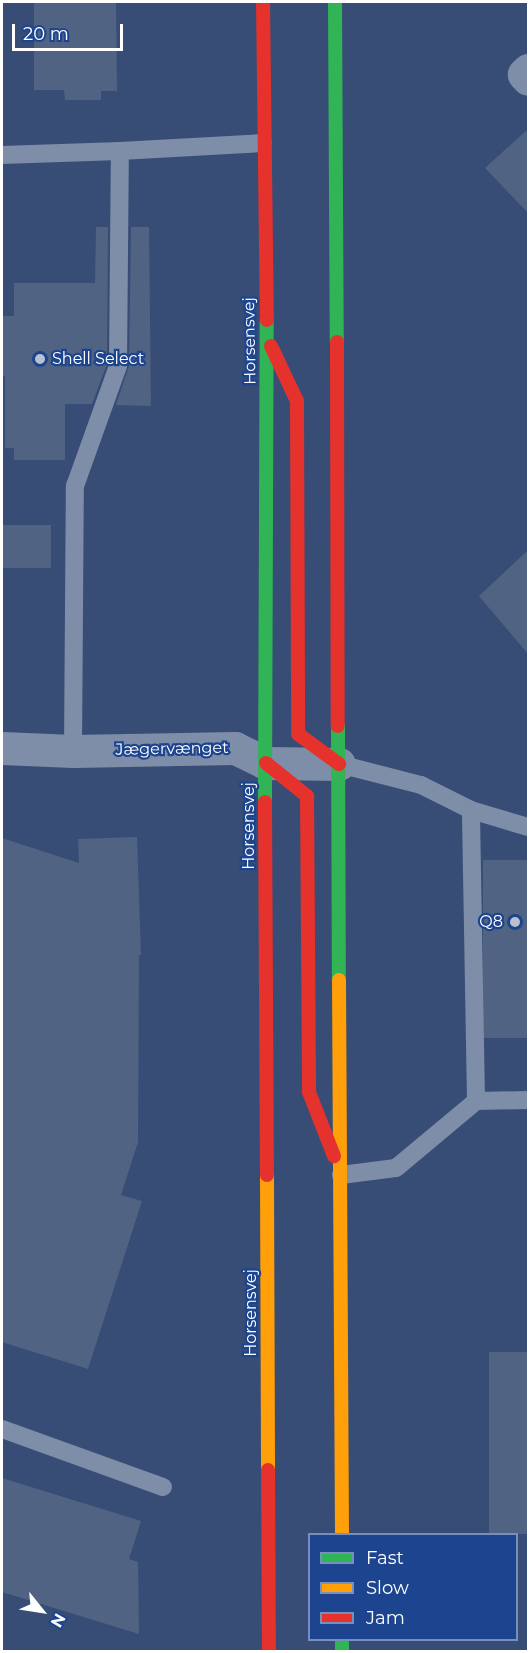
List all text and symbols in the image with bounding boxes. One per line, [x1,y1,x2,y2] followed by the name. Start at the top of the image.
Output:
[15,12,126,50] scale bar
[23,23,69,45] text: 20 m
[240,297,260,385] street label: Horsensvej
[52,349,144,369] place label: Shell Select
[33,352,47,366] marker: Shell Select
[115,738,229,760] street label: Jægervænget
[239,782,259,870] street label: Horsensvej
[479,912,503,932] place label: Q8
[508,915,522,929] marker: Q8
[241,1269,261,1357] street label: Horsensvej
[308,1533,518,1641] legend
[366,1547,404,1569] text: Fast
[366,1577,409,1599] text: Slow
[12,1581,72,1641] north arrow
[366,1607,405,1629] text: Jam
[47,1610,69,1631] text: N

